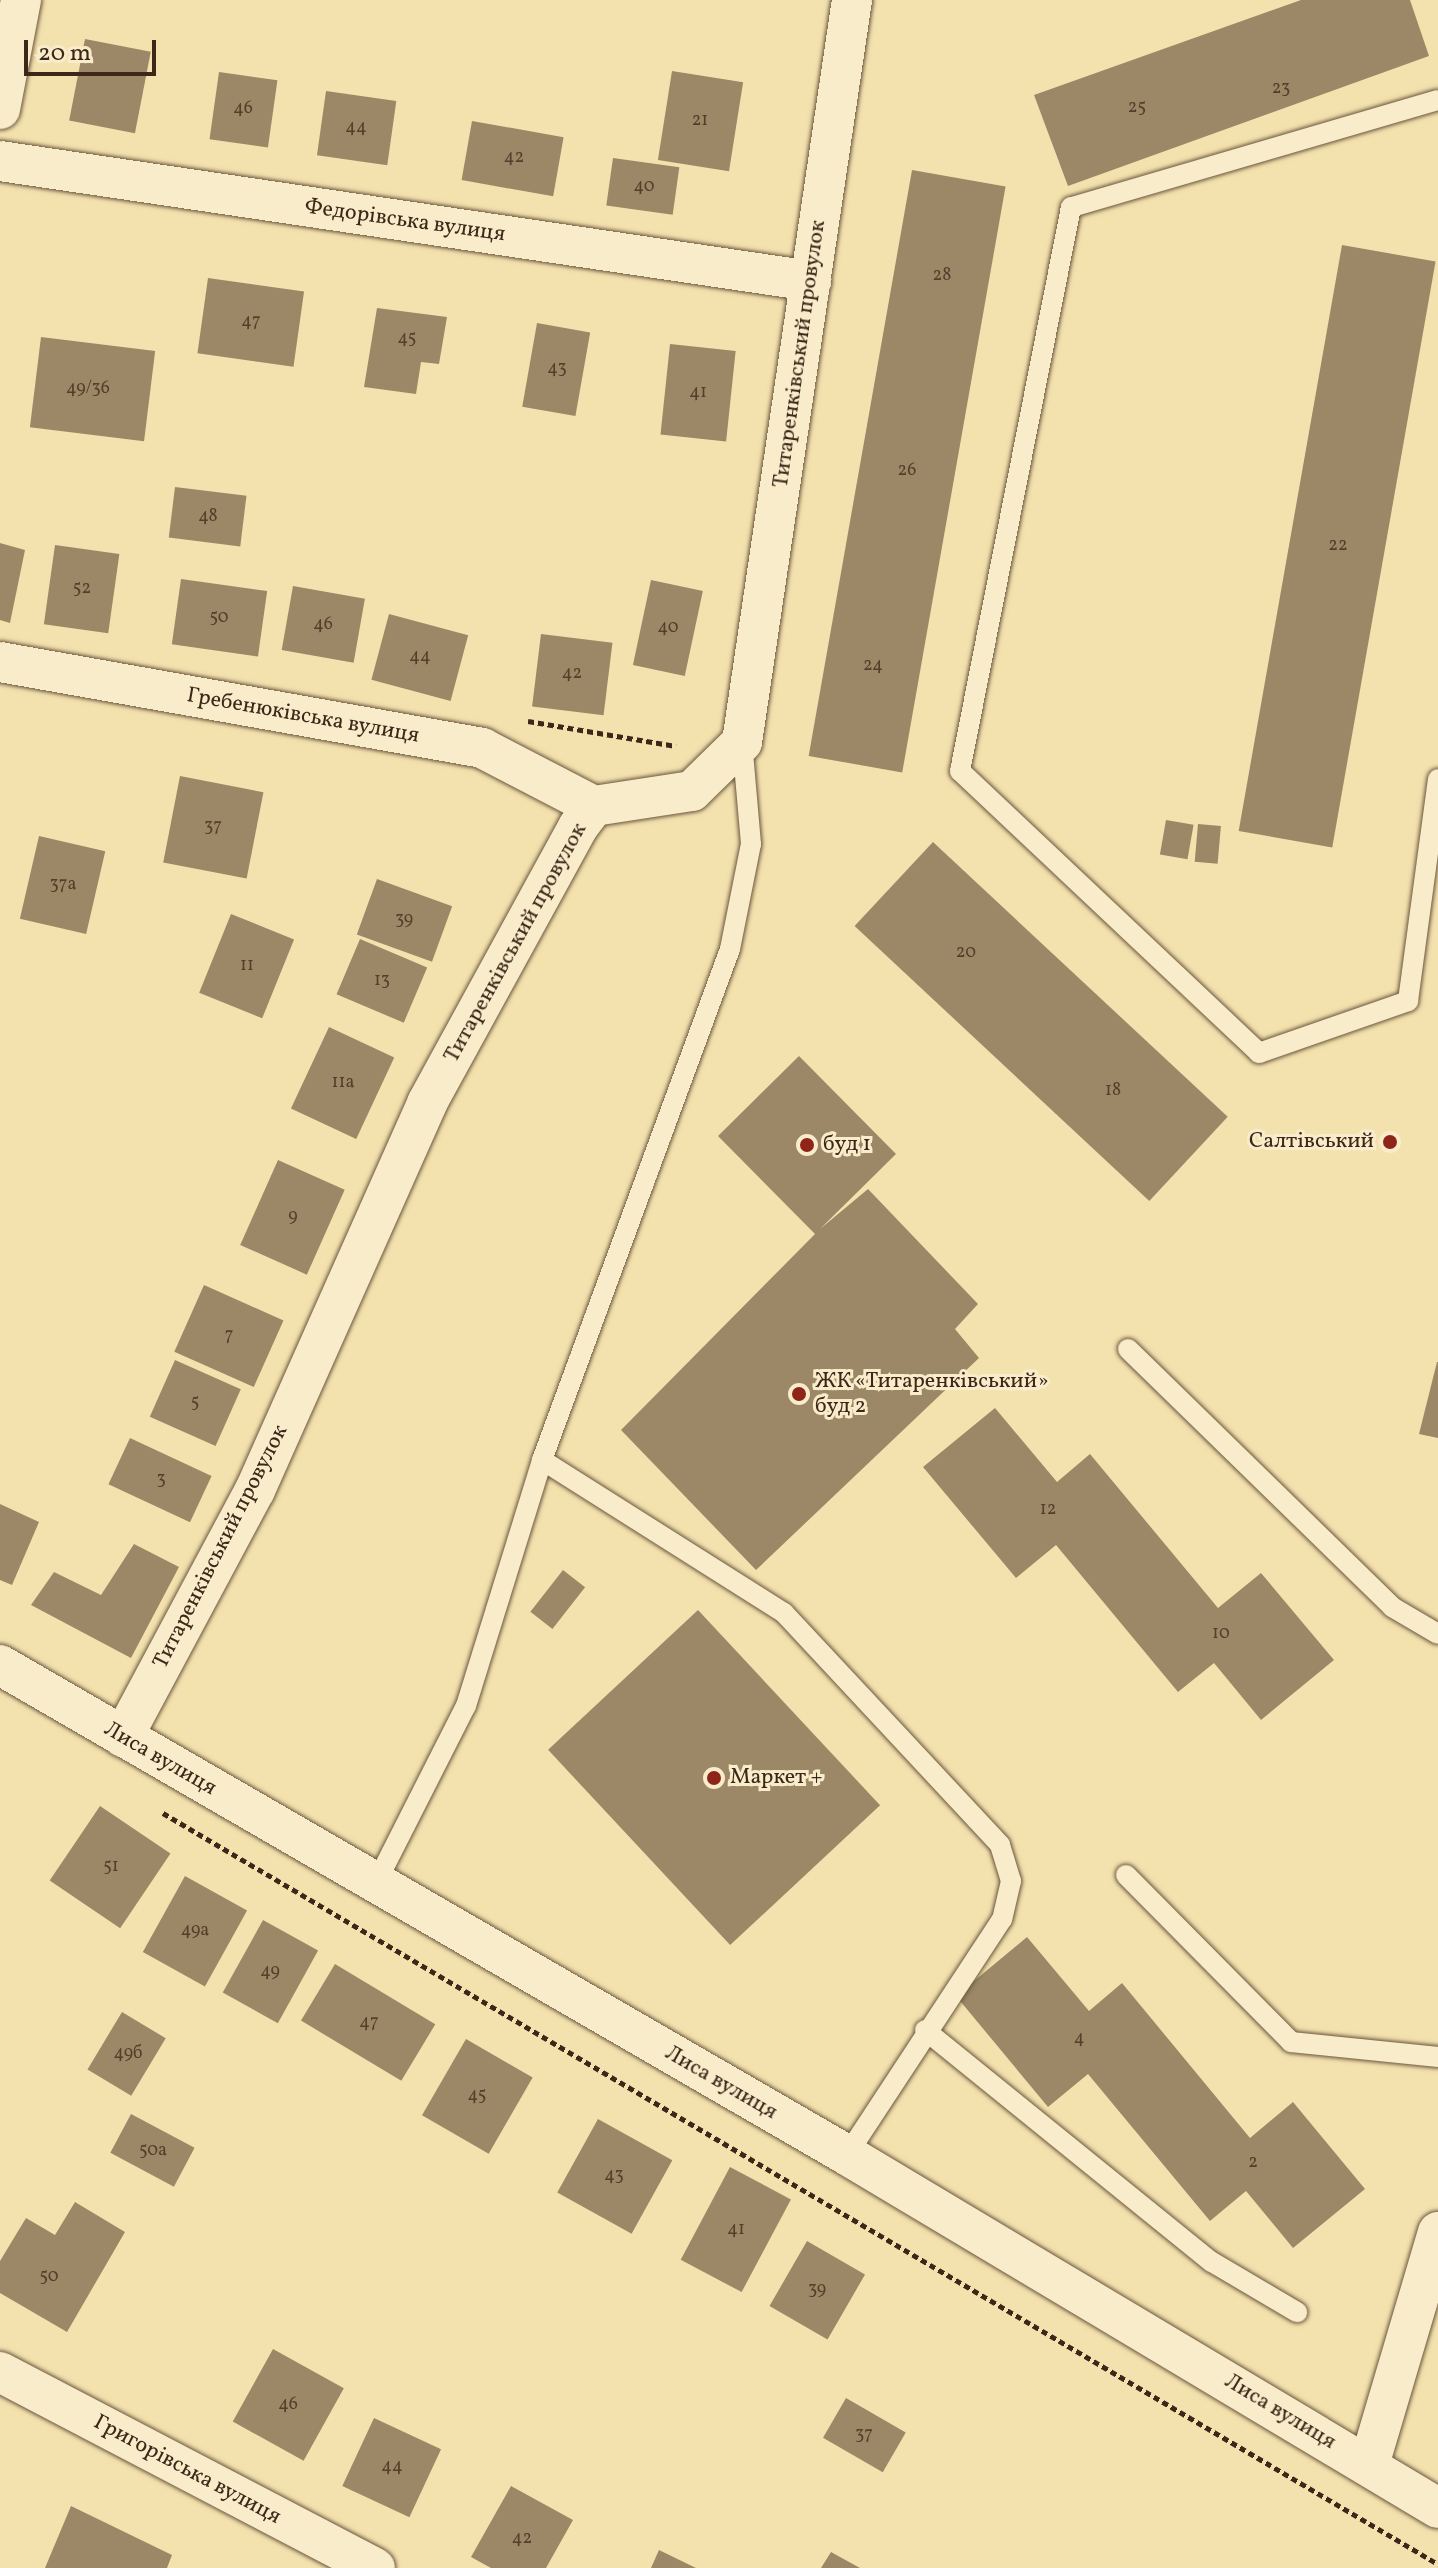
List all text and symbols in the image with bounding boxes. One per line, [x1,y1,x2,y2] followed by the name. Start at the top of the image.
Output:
[28,24,160,74] scale bar
[38,37,91,71] text: 20 m
[1272,78,1290,100] house number: 23
[1128,97,1146,119] house number: 25
[233,98,253,120] house number: 46
[692,110,708,132] house number: 21
[345,117,367,139] house number: 44
[504,147,524,169] house number: 42
[633,176,655,198] house number: 40
[303,194,507,248] street label: Федорівська вулиця
[768,218,832,490] street label: Титаренківський провулок
[933,265,951,287] house number: 28
[241,311,261,333] house number: 47
[398,328,416,350] house number: 45
[547,358,567,380] house number: 43
[66,378,110,400] house number: 49/36
[689,382,707,404] house number: 41
[898,460,916,482] house number: 26
[198,506,218,528] house number: 48
[1328,535,1348,557] house number: 22
[73,578,91,600] house number: 52
[209,607,229,629] house number: 50
[313,614,333,636] house number: 46
[657,617,679,639] house number: 40
[409,646,431,668] house number: 44
[863,655,883,677] house number: 24
[562,663,582,685] house number: 42
[185,683,421,749] street label: Гребенюківська вулиця
[204,816,222,838] house number: 37
[439,819,593,1067] street label: Титаренківський провулок
[50,874,76,896] house number: 37а
[395,909,413,931] house number: 39
[956,942,976,964] house number: 20
[240,955,254,977] house number: 11
[374,970,390,992] house number: 13
[332,1072,354,1094] house number: 11а
[1105,1080,1121,1102] house number: 18
[1249,1129,1374,1155] place label: Салтівський
[823,1132,871,1158] place label: буд 1
[1381,1133,1399,1151] marker: Салтівський
[798,1136,816,1154] marker: буд 1
[288,1206,298,1228] house number: 9
[225,1325,233,1347] house number: 7
[815,1368,1049,1420] place label: ЖК «Титаренківський» буд 2
[790,1385,808,1403] marker: ЖК «Титаренківський» буд 2
[191,1392,199,1414] house number: 5
[148,1421,294,1673] street label: Титаренківський провулок
[156,1469,166,1491] house number: 3
[1040,1499,1056,1521] house number: 12
[1212,1623,1230,1645] house number: 10
[99,1716,221,1802] street label: Лиса вулиця
[730,1765,823,1791] place label: Маркет +
[705,1769,723,1787] marker: Маркет +
[103,1856,119,1878] house number: 51
[181,1920,209,1942] house number: 49а
[260,1961,280,1983] house number: 49
[359,2012,379,2034] house number: 47
[1074,2028,1084,2050] house number: 4
[660,2040,782,2126] street label: Лиса вулиця
[113,2043,143,2065] house number: 49б
[468,2085,486,2107] house number: 45
[139,2140,167,2162] house number: 50а
[1248,2152,1258,2174] house number: 2
[604,2165,624,2187] house number: 43
[727,2219,745,2241] house number: 41
[39,2266,59,2288] house number: 50
[808,2279,826,2301] house number: 39
[1219,2368,1341,2456] street label: Лиса вулиця
[278,2394,298,2416] house number: 46
[89,2409,285,2531] street label: Григорівська вулиця
[855,2424,873,2446] house number: 37
[381,2456,403,2478] house number: 44
[512,2528,532,2550] house number: 42

